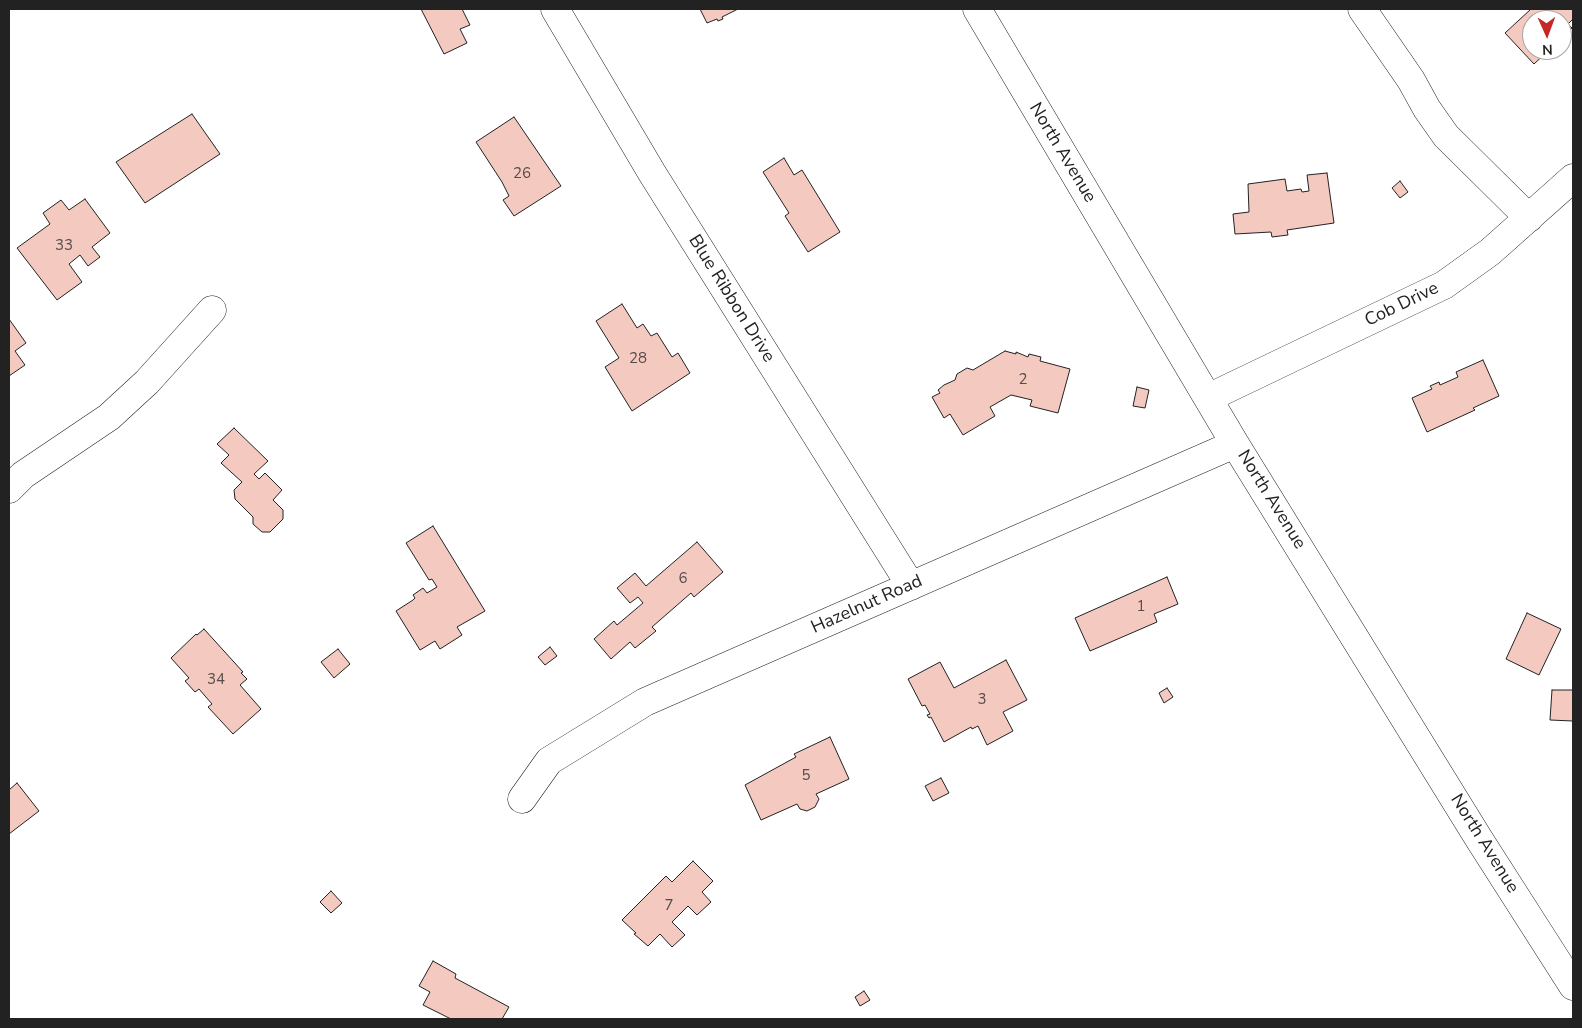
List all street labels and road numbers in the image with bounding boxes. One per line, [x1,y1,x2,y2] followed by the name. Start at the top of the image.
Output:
[1024,99,1100,207] street label: North Avenue
[683,231,779,367] street label: Blue Ribbon Drive
[1362,278,1442,332] street label: Cob Drive
[1232,447,1310,553] street label: North Avenue
[808,571,926,639] street label: Hazelnut Road
[1445,791,1523,897] street label: North Avenue

